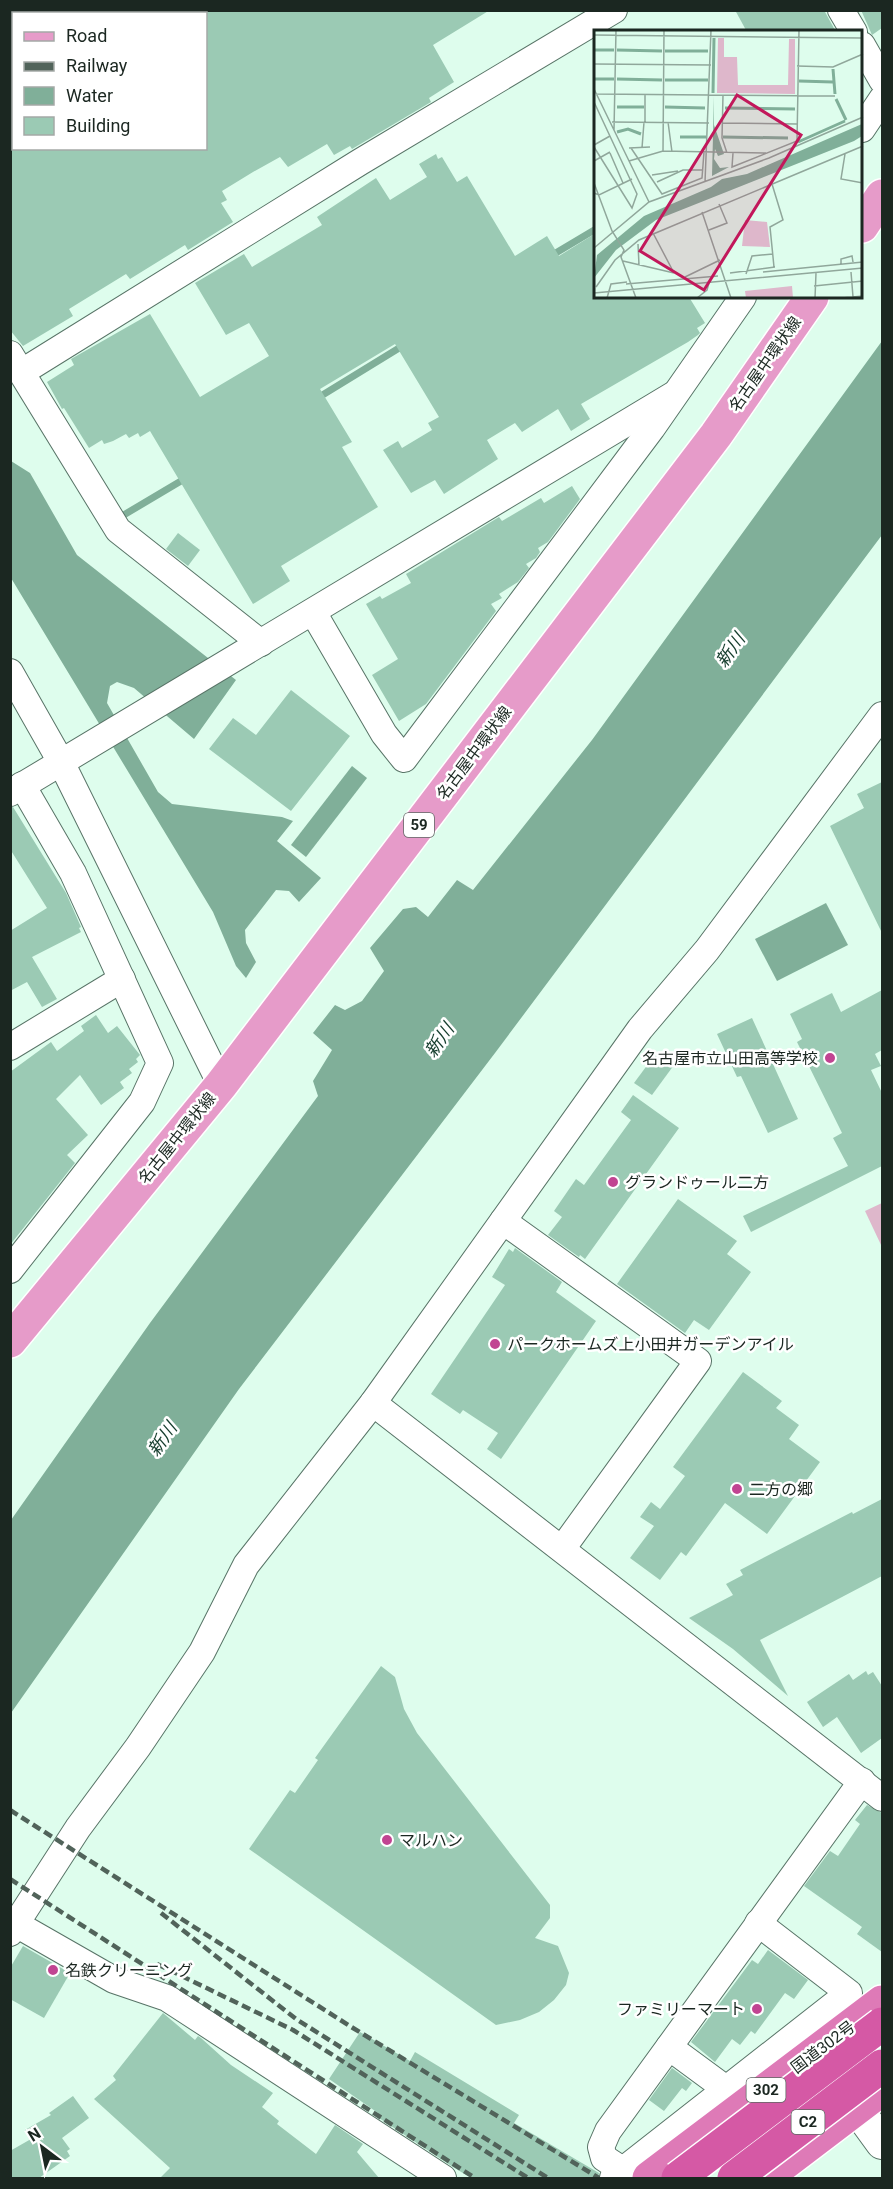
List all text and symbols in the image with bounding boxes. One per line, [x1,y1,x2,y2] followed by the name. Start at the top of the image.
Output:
[12,12,207,150] legend
[66,25,107,46] text: Road
[594,30,863,298] inset map
[66,55,128,76] text: Railway
[66,85,113,106] text: Water
[66,115,130,136] text: Building
[725,313,805,415] street label: 名古屋中環状線
[711,628,750,671] water label: 新川
[433,703,515,803] street label: 名古屋中環状線
[404,813,434,837] road number: 59
[420,1018,459,1061] water label: 新川
[642,1049,818,1068] place label: 名古屋市立山田高等学校
[823,1051,837,1065] marker: 名古屋市立山田高等学校
[134,1088,220,1188] street label: 名古屋中環状線
[625,1173,769,1192] place label: グランドゥール二方
[606,1175,620,1189] marker: グランドゥール二方
[507,1335,794,1354] place label: パークホームズ上小田井ガーデンアイル
[488,1337,502,1351] marker: パークホームズ上小田井ガーデンアイル
[143,1417,182,1460] water label: 新川
[749,1480,813,1499] place label: 二方の郷
[730,1482,744,1496] marker: 二方の郷
[399,1831,463,1850] place label: マルハン
[380,1833,394,1847] marker: マルハン
[65,1961,193,1980] place label: 名鉄クリーニング
[46,1963,60,1977] marker: 名鉄クリーニング
[617,2000,745,2019] place label: ファミリーマート
[750,2002,764,2016] marker: ファミリーマート
[787,2017,859,2077] street label: 国道302号
[746,2078,786,2102] road number: 302
[792,2110,824,2134] road number: C2
[12,2117,72,2177] north arrow
[24,2124,44,2146] text: N

